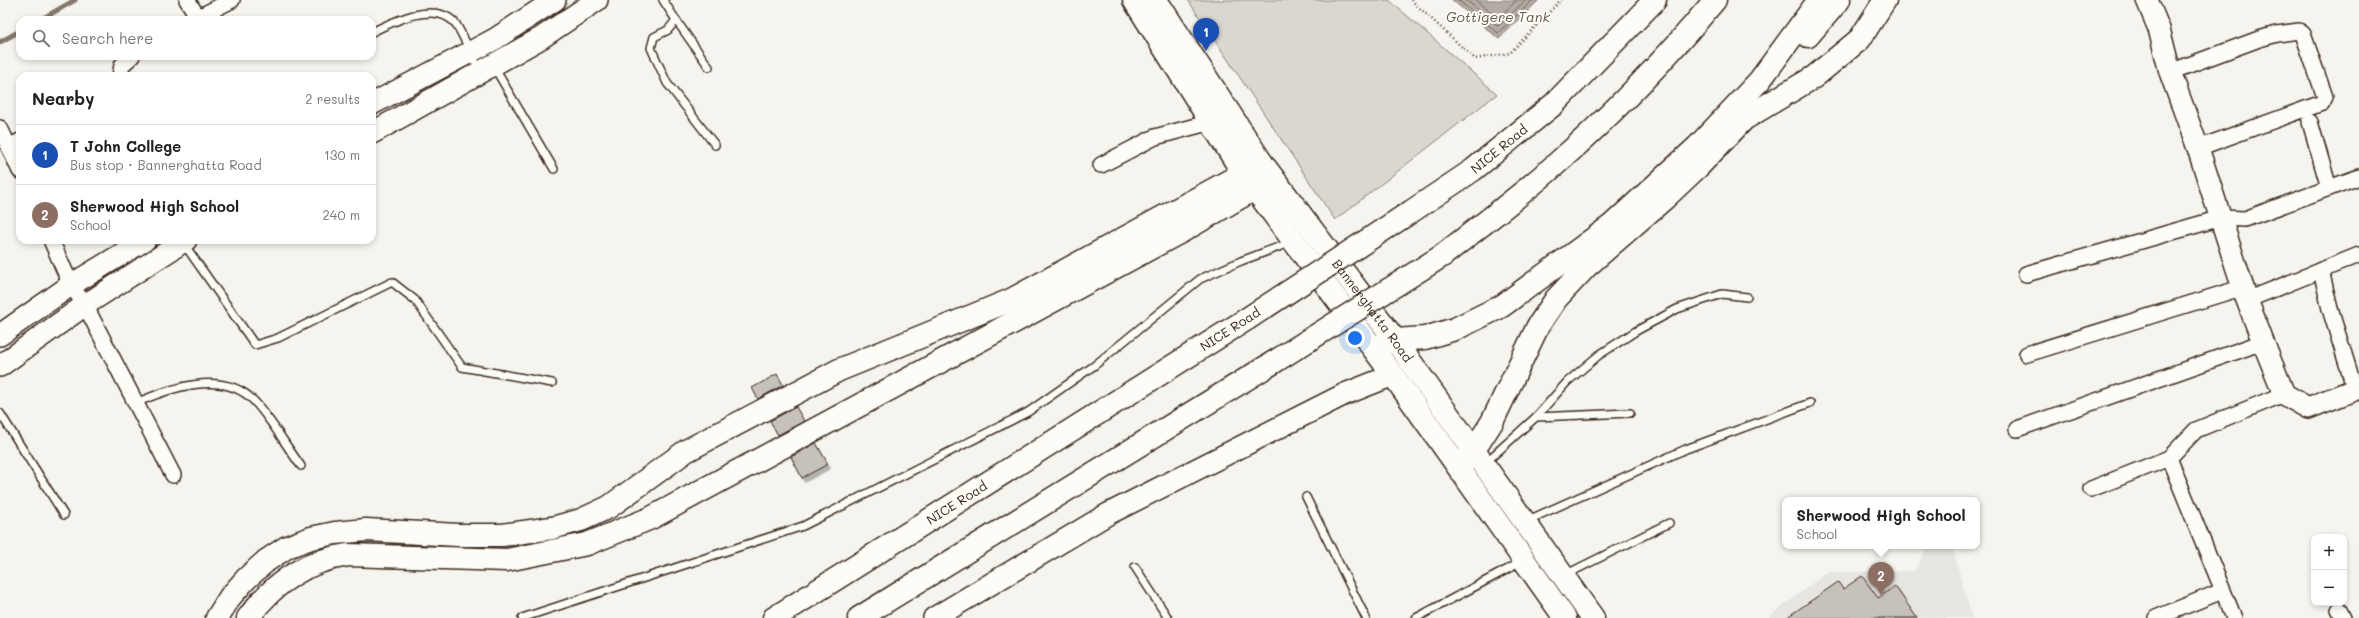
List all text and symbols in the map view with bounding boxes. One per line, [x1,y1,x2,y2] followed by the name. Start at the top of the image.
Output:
[1446,7,1551,26] water label: Gottigere Tank
[16,16,376,60] search box
[1193,18,1219,51] pin: 1
[30,27,52,49] icon: search
[62,28,153,48] text: Search here
[32,87,94,109] text: Nearby
[305,90,360,107] text: 2 results
[1467,120,1531,177] street label: NICE Road
[70,136,181,156] text: T John College
[42,146,48,163] text: 1
[324,146,360,163] text: 130 m
[70,156,262,173] text: Bus stop · Bannerghatta Road
[70,196,239,216] text: Sherwood High School
[41,206,49,223] text: 2
[323,206,360,223] text: 240 m
[70,216,111,233] text: School
[1329,255,1417,365] street label: Bannerghatta Road
[1196,303,1263,354] street label: NICE Road
[1345,328,1365,348] your location
[923,477,990,528] street label: NICE Road
[1782,497,1980,549] popup
[1796,505,1966,525] text: Sherwood High School
[1796,525,1837,542] text: School
[2311,534,2347,606] map controls
[2311,534,2347,570] button: +
[1868,562,1894,595] pin: 2
[2311,570,2347,606] button: −

